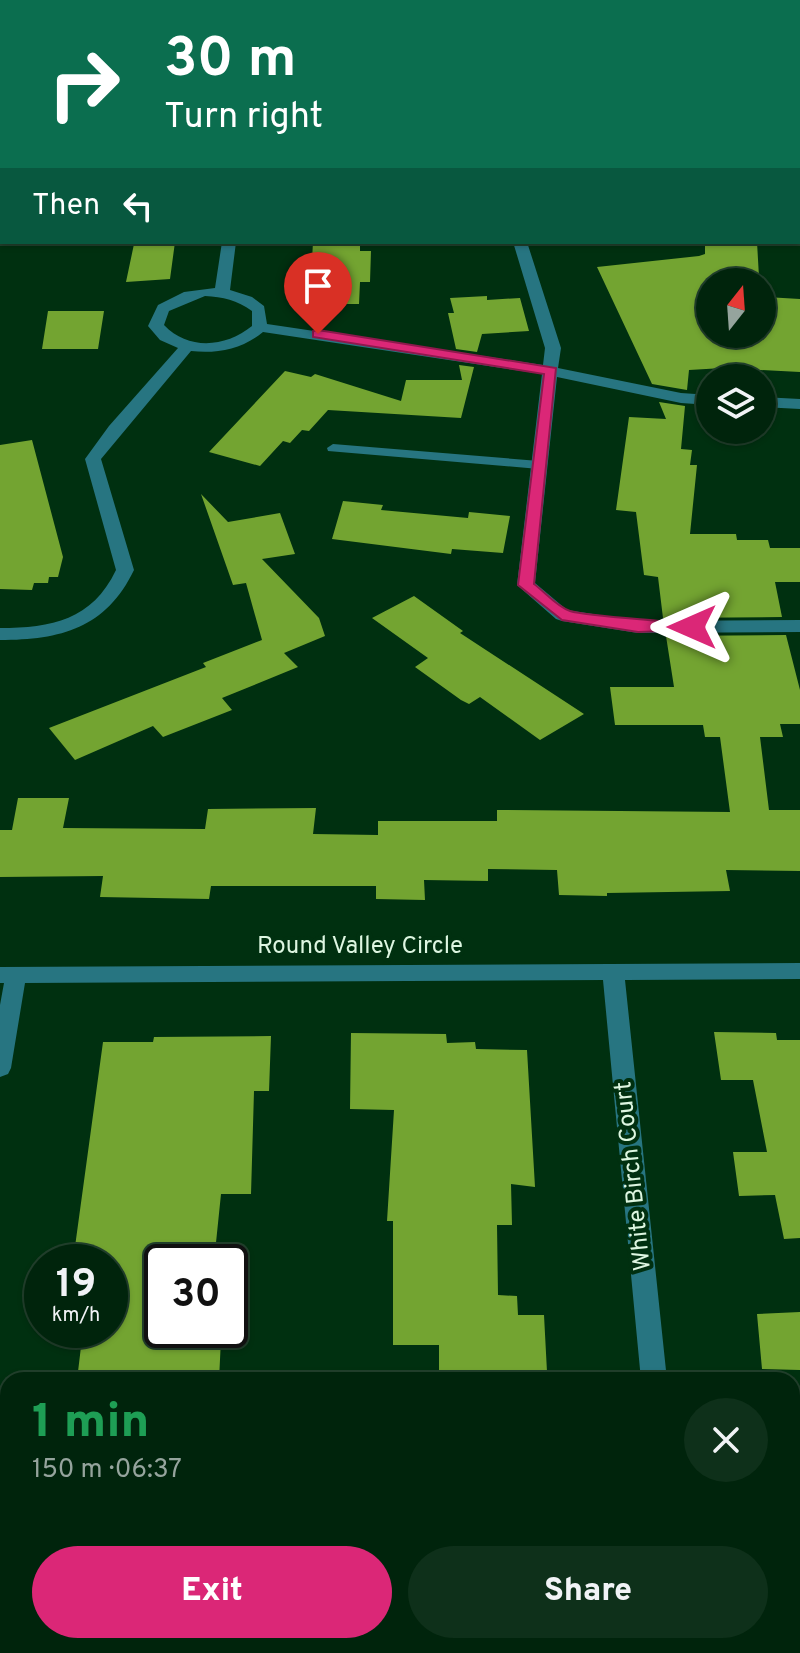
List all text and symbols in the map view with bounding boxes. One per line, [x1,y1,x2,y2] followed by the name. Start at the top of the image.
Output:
[164,26,297,96] text: 30 m
[32,32,136,136] icon: right
[164,95,323,141] text: Turn right
[116,184,160,228] icon: left
[32,188,100,225] text: Then
[284,252,352,334] pin
[296,264,340,308] icon: arrive
[696,268,776,348] north arrow
[696,268,776,444] map controls
[696,364,776,444] button: layers
[650,585,734,669] position arrow
[257,932,463,962] street label: Round Valley Circle
[609,1080,659,1272] street label: White Birch Court
[144,1244,248,1348] speed limit sign: 30
[56,1261,96,1311] text: 19
[52,1303,100,1329] text: km/h
[32,1394,149,1454] text: 1 min
[684,1398,768,1482] button: close
[32,1454,182,1487] text: 150 m · 06:37
[32,1546,392,1638] button: Exit
[408,1546,768,1638] button: Share

